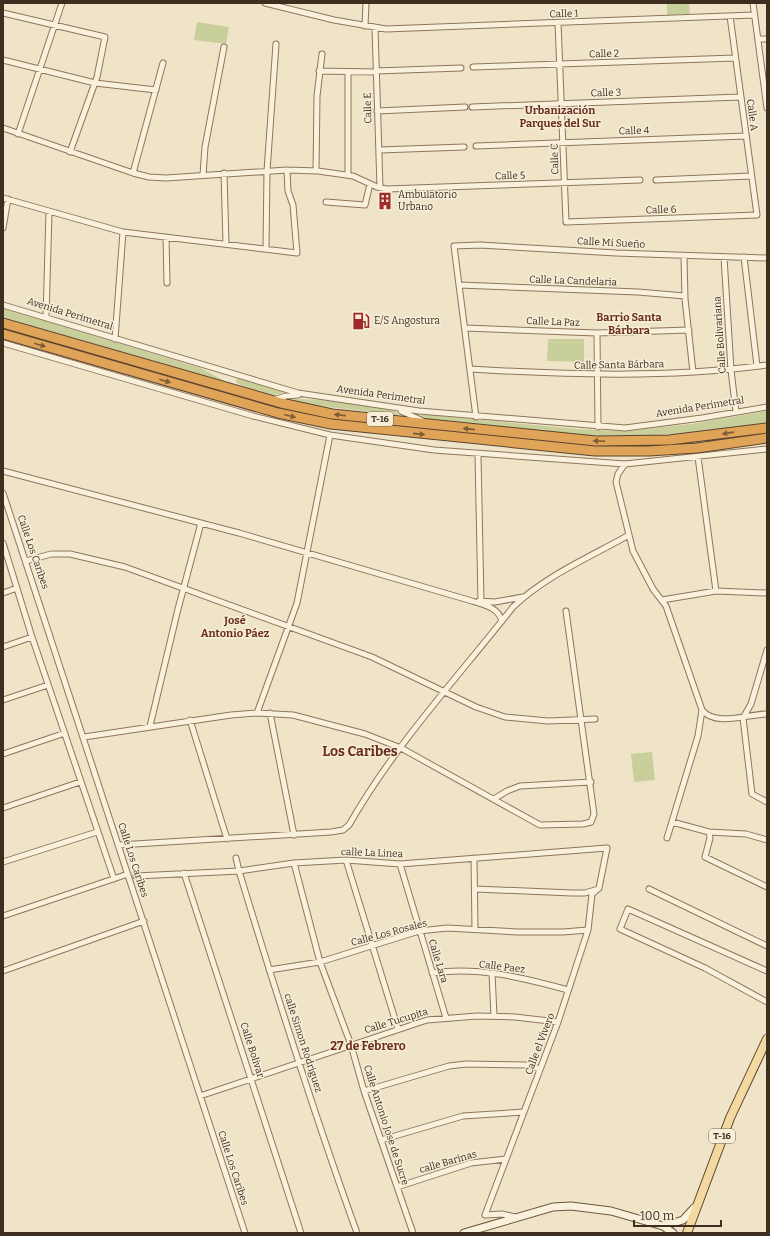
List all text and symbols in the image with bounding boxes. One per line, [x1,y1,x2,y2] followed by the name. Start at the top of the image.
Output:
[549,7,579,21] street label: Calle 1
[589,47,619,61] street label: Calle 2
[590,86,622,100] street label: Calle 3
[361,92,375,124] street label: Calle E
[744,98,760,133] street label: Calle A
[519,104,601,130] district label: Urbanización Parques del Sur
[618,124,650,138] street label: Calle 4
[548,143,562,175] street label: Calle C
[495,169,525,183] street label: Calle 5
[398,189,457,213] place label: Ambulatorio Urbano
[375,191,395,211] building icon: Ambulatorio Urbano
[645,203,677,217] street label: Calle 6
[577,235,646,251] street label: Calle Mi Sueño
[529,273,618,289] street label: Calle La Candelaria
[26,295,115,333] street label: Avenida Perimetral
[711,295,729,374] street label: Calle Bolivariana
[351,311,371,331] fuel station icon: E/S Angostura
[596,311,662,337] district label: Barrio Santa Bárbara
[374,315,440,327] place label: E/S Angostura
[526,315,580,329] street label: Calle La Paz
[34,342,47,348] one-way arrow
[574,358,665,372] street label: Calle Santa Bárbara
[160,378,172,384] one-way arrow
[336,383,426,407] street label: Avenida Perimetral
[655,394,745,420] street label: Avenida Perimetral
[334,412,346,418] one-way arrow
[367,412,393,426] road number: T-16
[284,414,297,420] one-way arrow
[463,426,475,432] one-way arrow
[722,430,734,436] one-way arrow
[413,431,425,437] one-way arrow
[592,438,605,444] one-way arrow
[15,513,51,591] street label: Calle Los Caribes
[201,614,270,640] district label: José Antonio Páez
[322,743,398,760] district label: Los Caribes
[115,821,151,899] street label: Calle Los Caribes
[341,846,404,860] street label: calle La Linea
[350,917,429,949] street label: Calle Los Rosales
[426,938,451,985] street label: Calle Lara
[478,958,526,976] street label: Calle Paez
[281,992,325,1094] street label: calle Simon Rodriguez
[363,1005,430,1036] street label: Calle Tucupita
[523,1011,557,1077] street label: Calle el Vivero
[237,1021,267,1080] street label: Calle Bolivar
[330,1039,406,1053] district label: 27 de Febrero
[361,1063,411,1187] street label: Calle Antonio Jose de Sucre
[215,1129,251,1207] street label: Calle Los Caribes
[709,1129,735,1143] road number: T-16
[418,1148,478,1176] street label: calle Barinas
[634,1202,721,1228] scale bar
[640,1209,675,1223] text: 100 m

